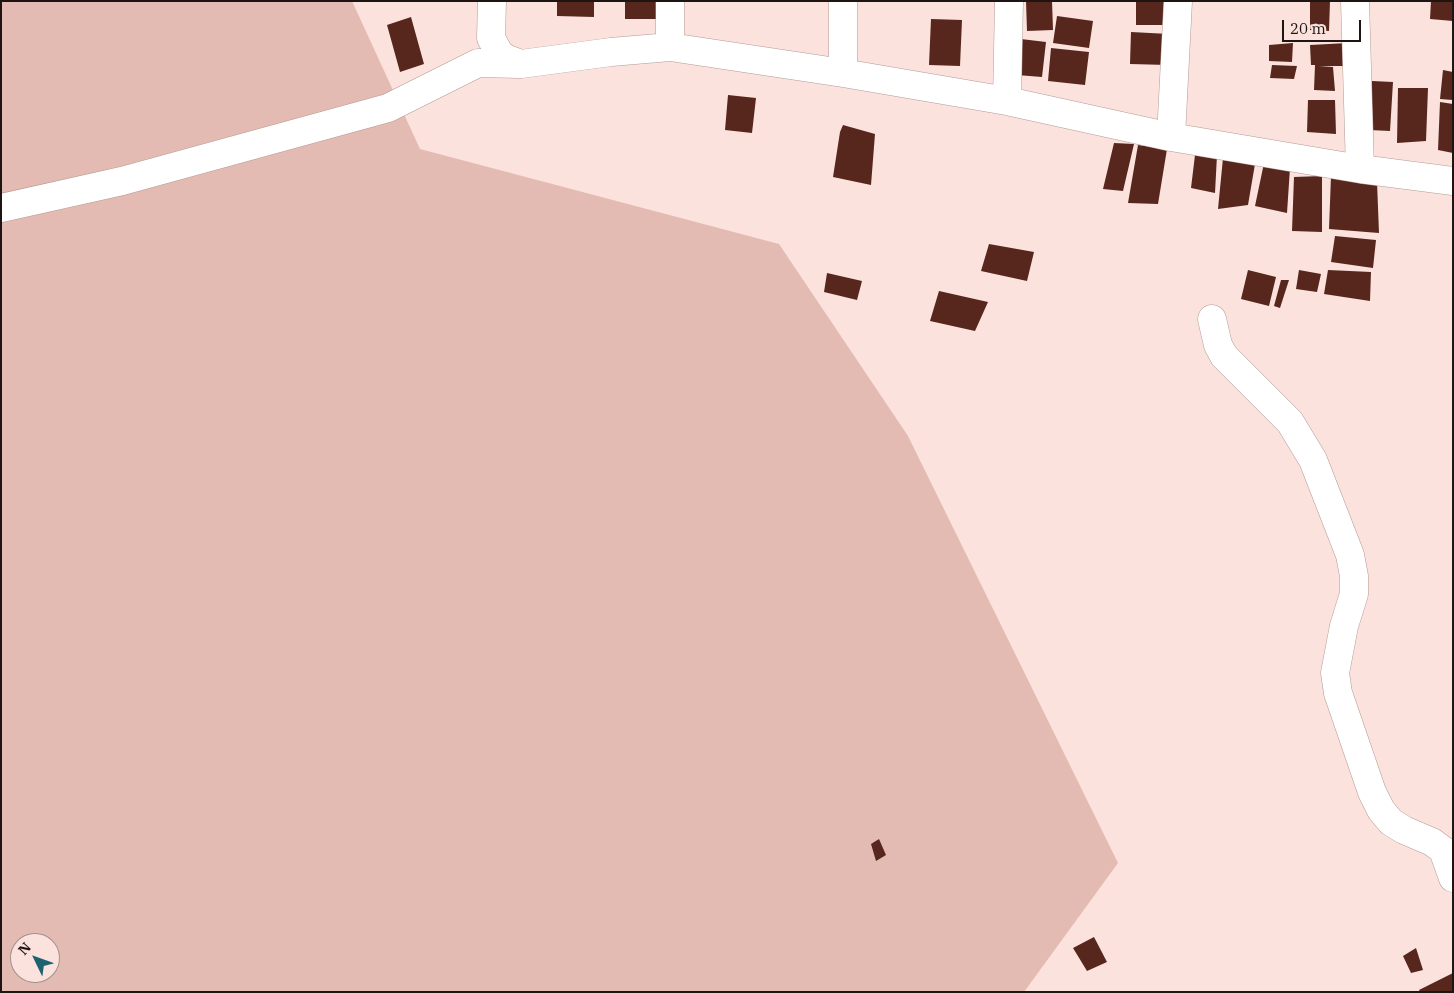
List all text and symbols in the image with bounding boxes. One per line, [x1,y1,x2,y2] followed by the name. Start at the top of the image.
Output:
[1284,10,1363,42] scale bar
[1290,19,1326,38] text: 20 m
[10,933,60,983] north arrow
[14,938,35,959] text: N

